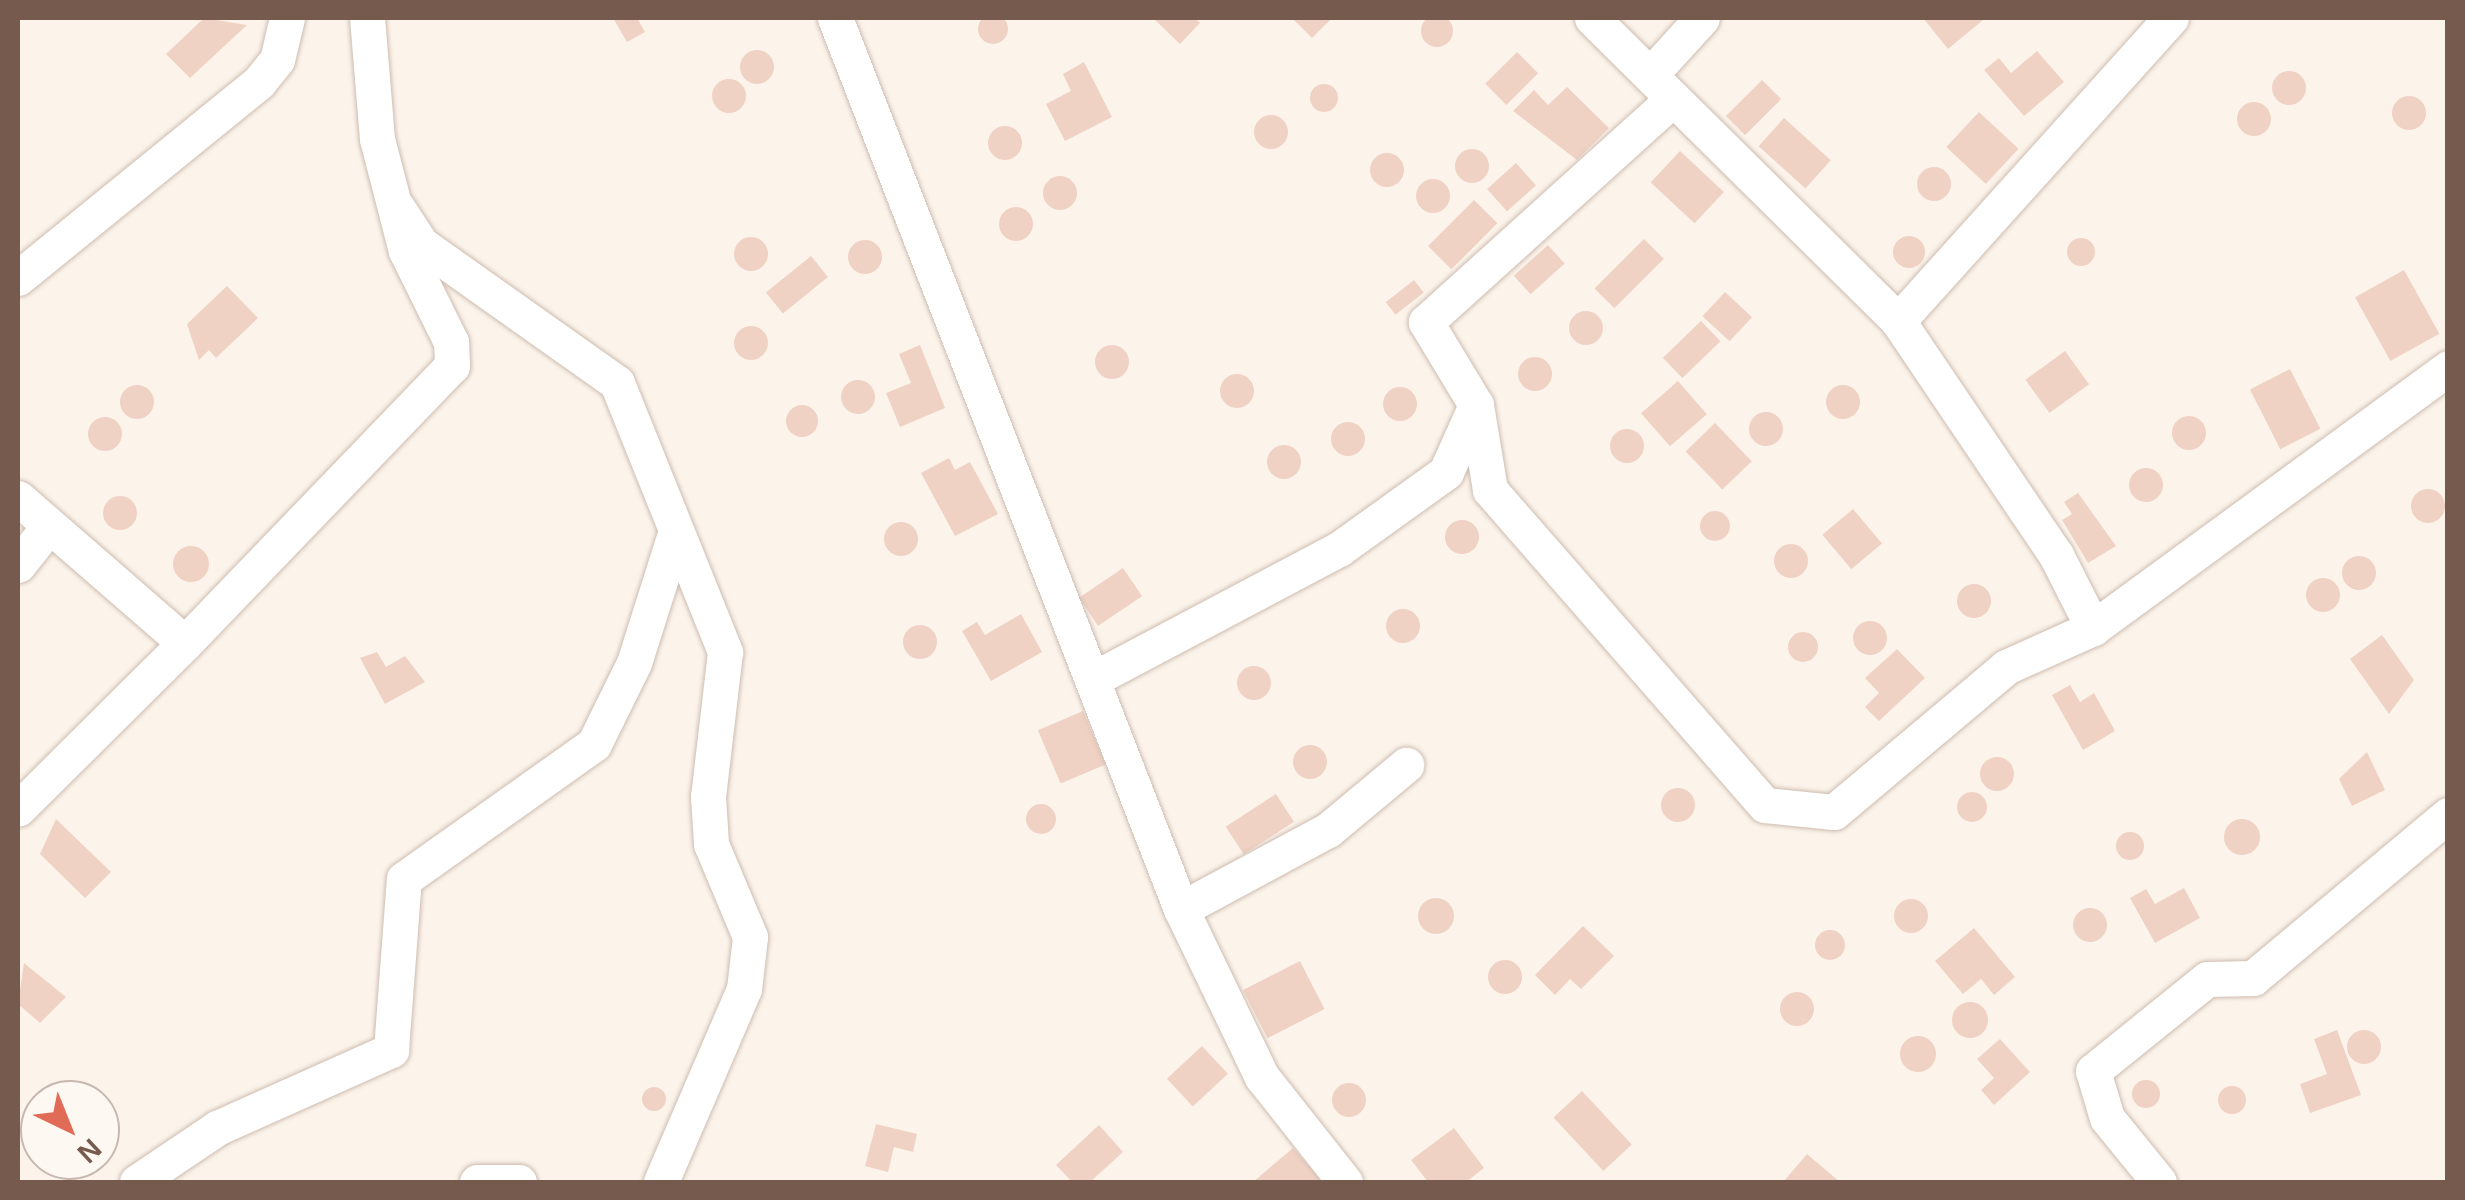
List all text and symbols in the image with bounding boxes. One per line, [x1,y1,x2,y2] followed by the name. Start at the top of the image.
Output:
[20,1080,120,1180] north arrow
[71,1133,107,1169] text: N

